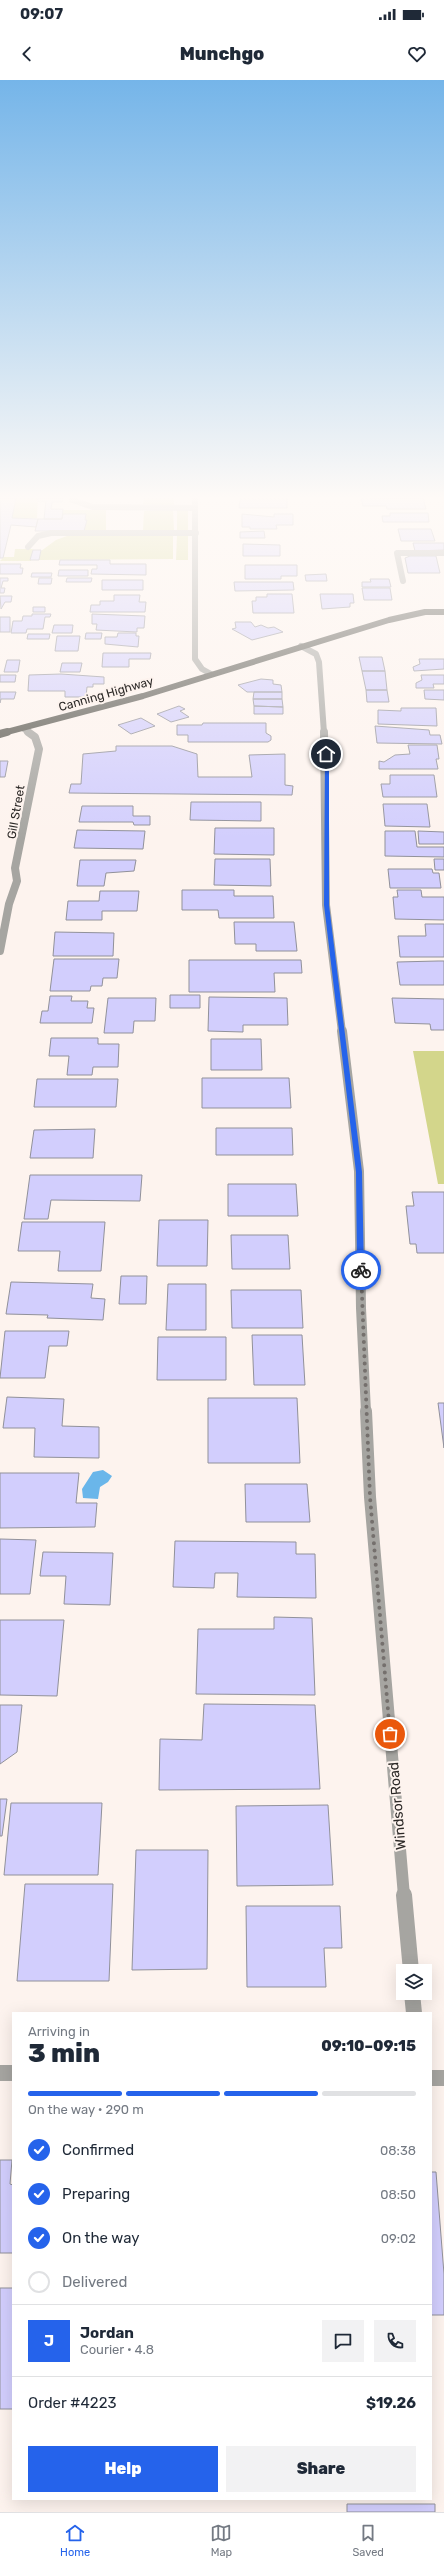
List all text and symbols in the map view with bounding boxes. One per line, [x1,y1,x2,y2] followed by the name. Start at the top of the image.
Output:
[20,5,63,23] text: 09:07
[16,43,38,65] icon: back
[180,43,264,65] text: Munchgo
[406,43,428,65] icon: heart
[57,674,155,714] street label: Canning Highway
[309,737,343,771] pin
[315,743,337,765] icon: home
[4,784,28,840] street label: Gill Street
[341,1250,381,1290] courier
[350,1259,372,1281] icon: bike
[373,1717,407,1751] pin
[379,1723,401,1745] icon: bag
[385,1761,410,1851] street label: Windsor Road
[396,1964,432,2000] map controls
[396,1964,432,2000] button: layers
[28,2024,90,2039] text: Arriving in
[321,2037,416,2055] text: 09:10–09:15
[28,2038,100,2069] text: 3 min
[28,2102,144,2117] text: On the way · 290 m
[28,2139,50,2161] icon: check
[62,2141,134,2159] text: Confirmed
[380,2143,416,2158] text: 08:38
[28,2183,50,2205] icon: check
[62,2185,130,2203] text: Preparing
[380,2187,416,2202] text: 08:50
[28,2227,50,2249] icon: check
[62,2229,140,2247] text: On the way
[381,2231,416,2246] text: 09:02
[62,2273,127,2291] text: Delivered
[322,2320,364,2362] button: chat
[374,2320,416,2362] button: phone
[80,2324,134,2342] text: Jordan
[44,2332,54,2350] text: J
[80,2342,154,2357] text: Courier · 4.8
[28,2394,116,2412] text: Order #4223
[366,2394,416,2412] text: $19.26
[28,2446,218,2492] button: Help
[226,2446,416,2492] button: Share
[60,2522,90,2559] tab: Home
[210,2522,232,2559] tab: Map
[353,2522,384,2559] tab: Saved

